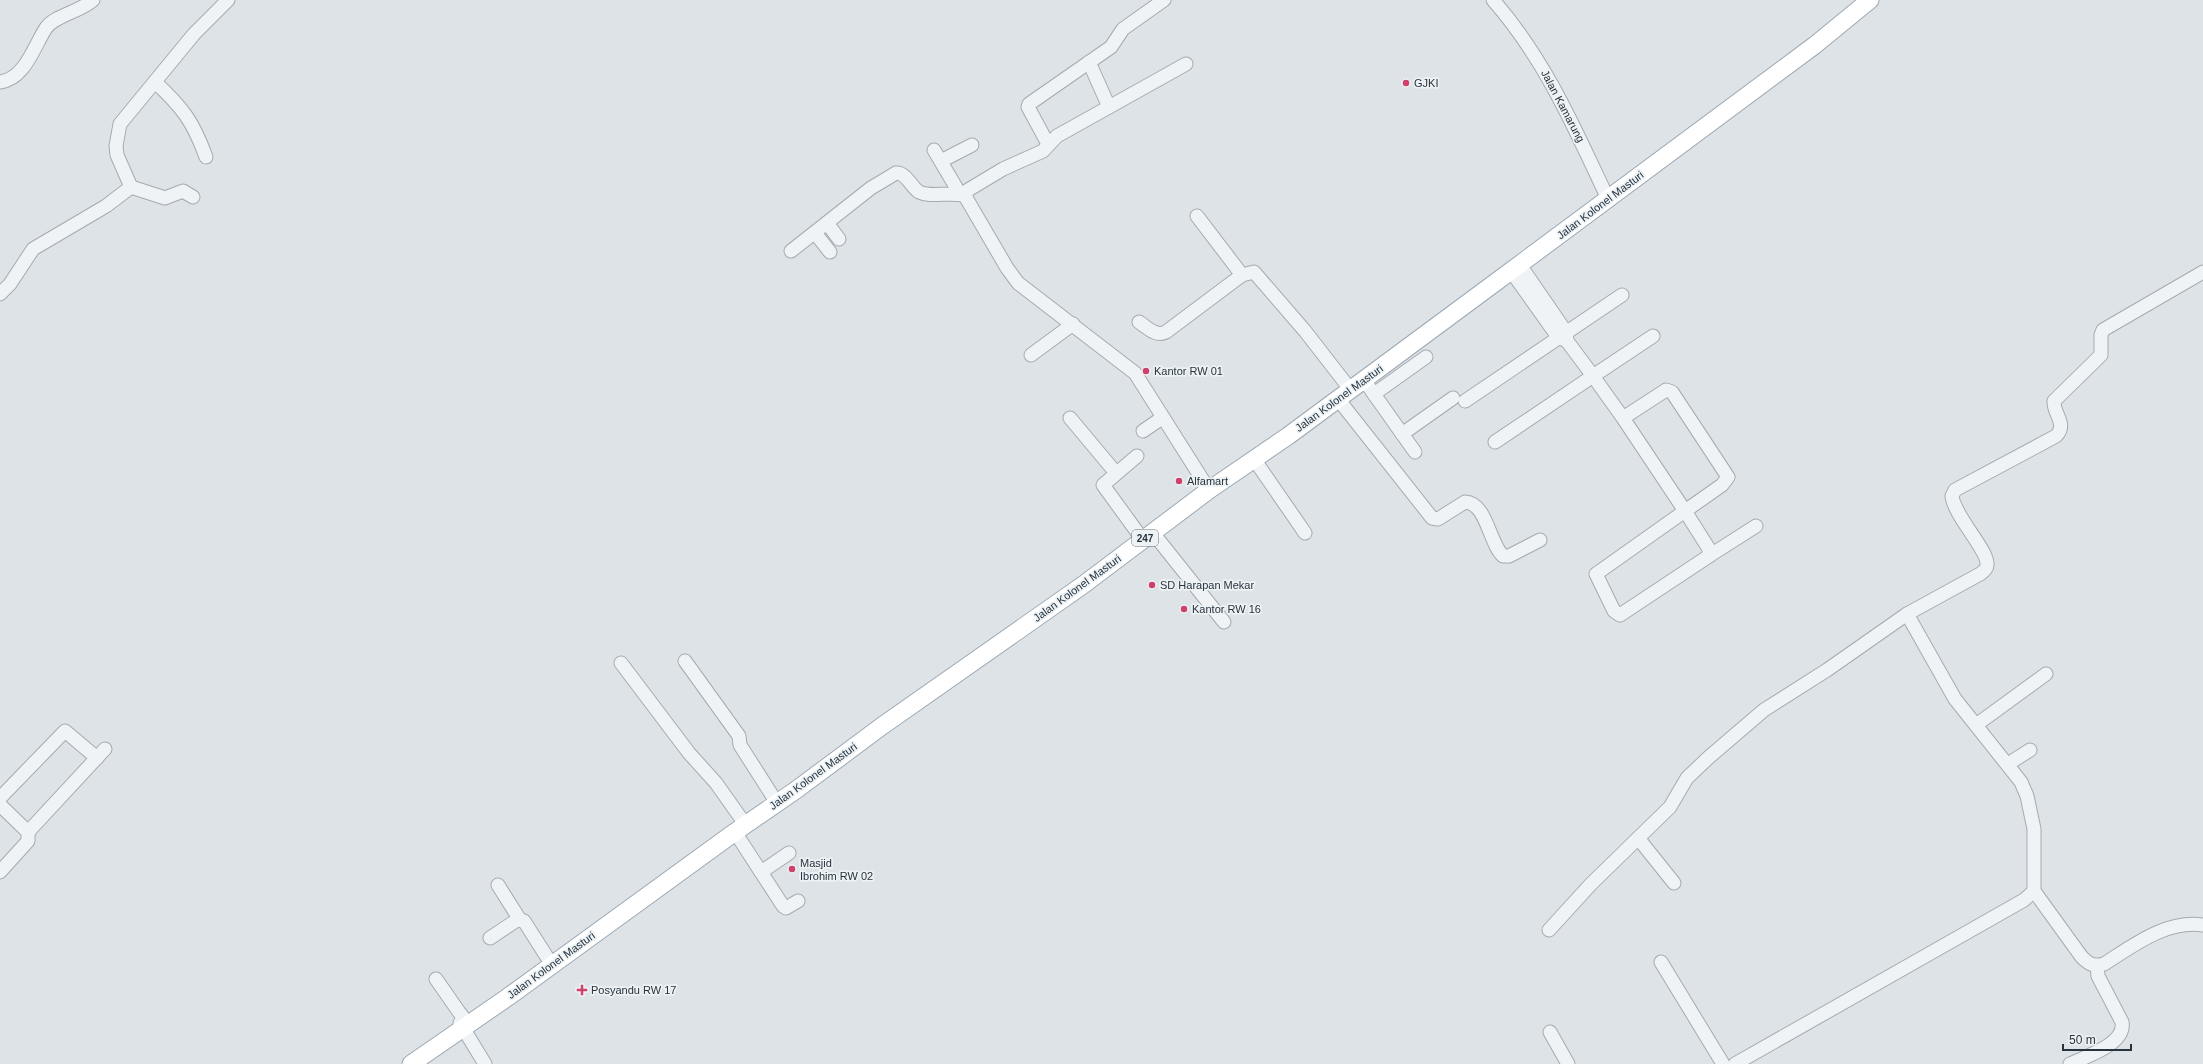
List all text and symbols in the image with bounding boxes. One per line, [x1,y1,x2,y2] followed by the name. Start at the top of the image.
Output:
[1539,68,1587,144] street label: Jalan Kamarung
[1414,77,1438,89] place label: GJKI
[1401,78,1411,88] marker: GJKI
[1554,169,1646,241] street label: Jalan Kolonel Masturi
[1293,362,1385,434] street label: Jalan Kolonel Masturi
[1154,365,1223,377] place label: Kantor RW 01
[1141,366,1151,376] marker: Kantor RW 01
[1187,475,1228,487] place label: Alfamart
[1174,476,1184,486] marker: Alfamart
[1132,530,1158,546] road number: 247
[1031,552,1123,624] street label: Jalan Kolonel Masturi
[1160,579,1254,591] place label: SD Harapan Mekar
[1147,580,1157,590] marker: SD Harapan Mekar
[1192,603,1261,615] place label: Kantor RW 16
[1179,604,1189,614] marker: Kantor RW 16
[767,740,859,812] street label: Jalan Kolonel Masturi
[800,857,873,882] place label: Masjid Ibrohim RW 02
[787,864,797,874] marker: Masjid Ibrohim RW 02
[505,929,597,1001] street label: Jalan Kolonel Masturi
[576,984,588,996] marker: Posyandu RW 17
[591,984,676,996] place label: Posyandu RW 17
[2063,1026,2131,1052] scale bar
[2069,1033,2096,1047] text: 50 m

